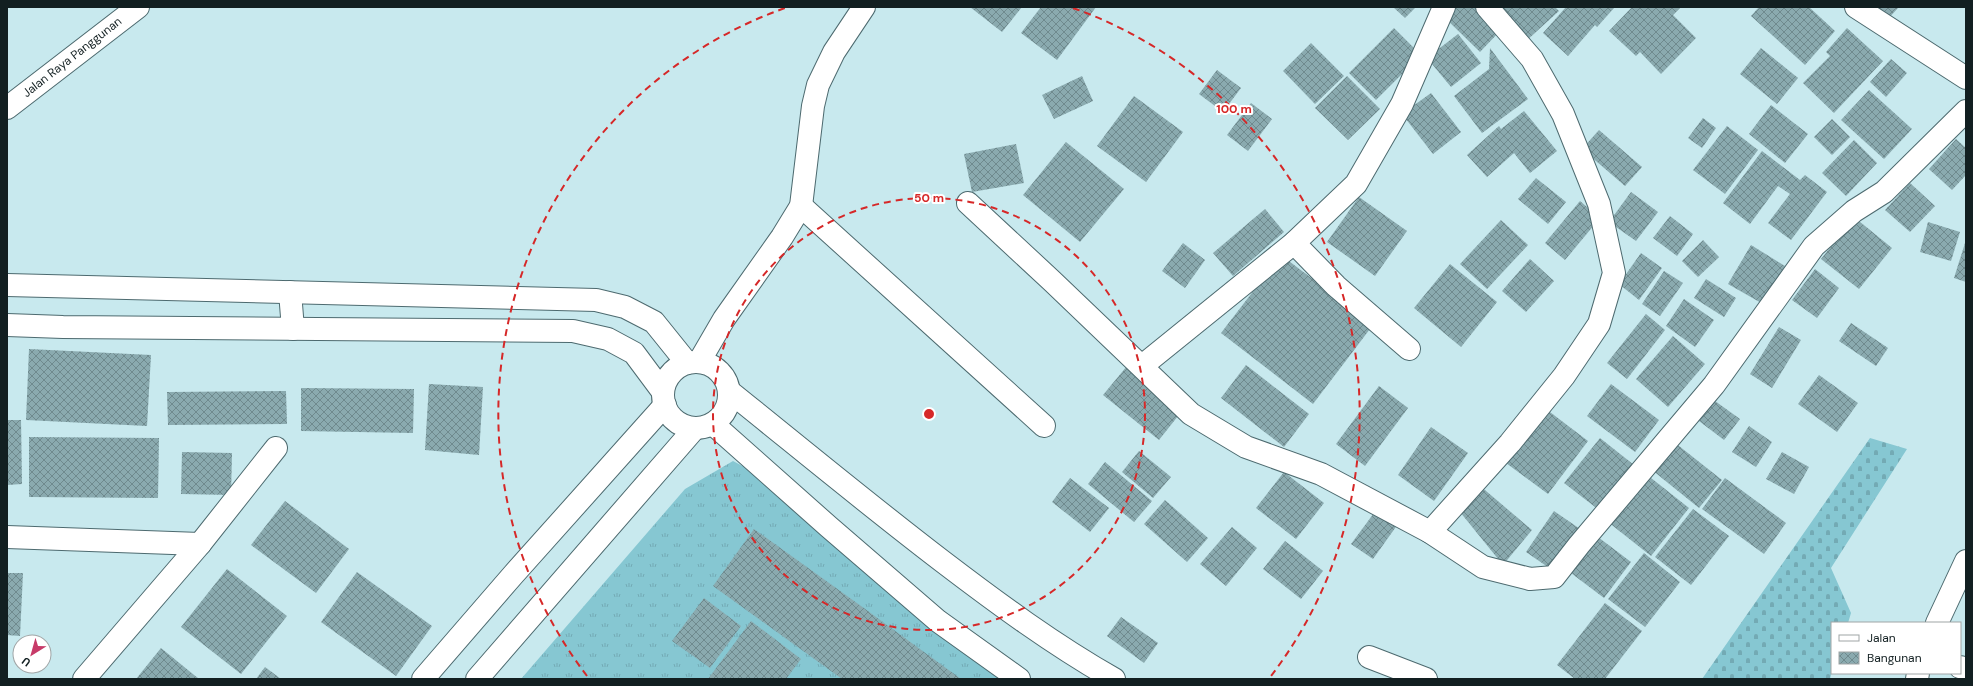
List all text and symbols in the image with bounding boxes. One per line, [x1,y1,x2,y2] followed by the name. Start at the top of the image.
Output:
[19,13,125,101] street label: Jalan Raya Panggunan
[1216,101,1252,117] text: 100 m
[914,190,944,206] text: 50 m
[922,407,936,421] centre of rings
[1831,622,1961,674] legend
[1867,630,1896,646] text: Jalan
[12,634,52,674] north arrow
[1867,650,1922,666] text: Bangunan
[19,654,33,670] text: U

